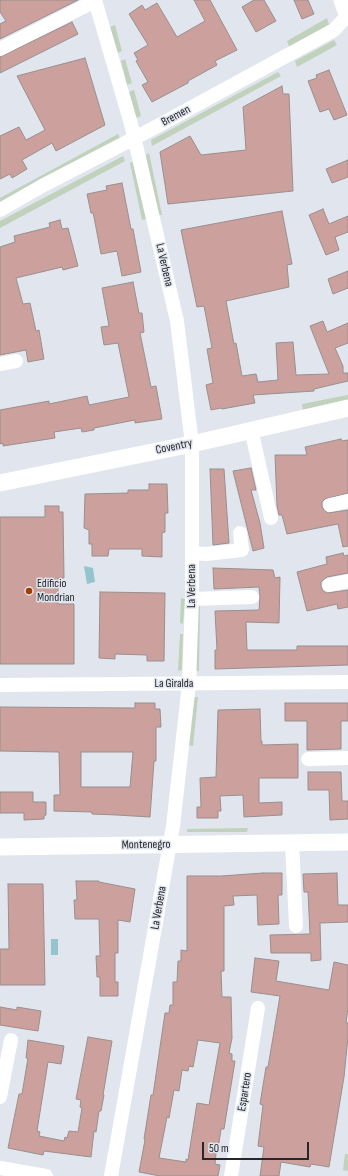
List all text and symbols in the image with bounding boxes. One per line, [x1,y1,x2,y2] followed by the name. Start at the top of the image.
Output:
[159,102,193,130] street label: Bremen
[152,242,176,288] street label: La Verbena
[154,436,194,458] street label: Coventry
[185,564,199,608] street label: La Verbena
[37,577,75,605] place label: Edificio Mondrian
[24,586,34,596] marker: Edificio Mondrian
[155,677,193,691] street label: La Giralda
[122,837,170,853] street label: Montenegro
[148,885,170,931] street label: La Verbena
[235,1072,255,1112] street label: Espartero
[204,1134,311,1160] scale bar
[209,1141,229,1156] text: 50 m

